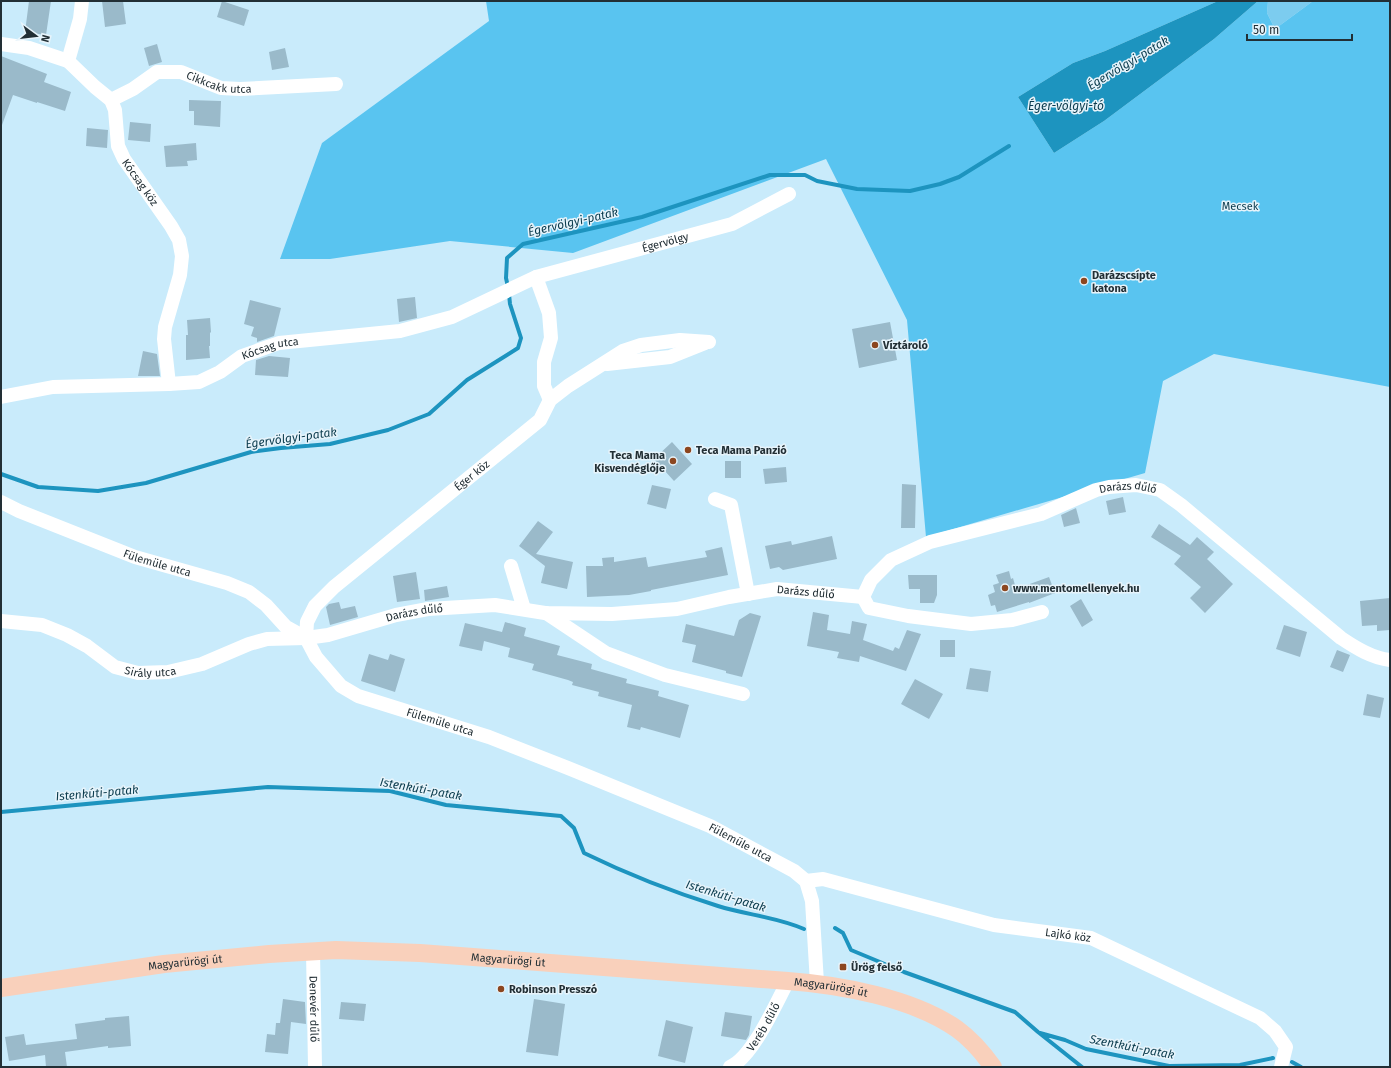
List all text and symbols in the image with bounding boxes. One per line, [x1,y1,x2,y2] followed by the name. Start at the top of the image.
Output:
[16,16,56,56] north arrow
[1247,16,1352,42] scale bar
[1253,23,1279,37] text: 50 m
[1084,32,1171,93] water label: Égervölgyi-patak
[38,33,52,44] text: N
[184,69,252,96] street label: Cikkcakk utca
[1028,98,1104,113] water label: Éger-völgyi-tó
[119,156,161,209] street label: Kócsag köz
[1222,200,1259,213] park label: Mecsek
[526,204,620,239] water label: Égervölgyi-patak
[640,230,691,255] street label: Égervölgy
[1092,269,1156,295] place label: Darázscsípte katona
[1079,276,1089,286] marker: Darázscsípte katona
[240,335,299,363] street label: Kócsag utca
[882,339,928,352] place label: Víztároló
[870,340,880,350] marker: Víztároló
[244,424,338,451] water label: Égervölgyi-patak
[696,444,787,457] place label: Teca Mama Panzió
[683,445,693,455] marker: Teca Mama Panzió
[594,449,665,475] place label: Teca Mama Kisvendéglője
[668,456,678,466] marker: Teca Mama Kisvendéglője
[451,458,492,494] street label: Éger köz
[1098,479,1158,496] street label: Darázs dűlő
[121,547,192,580] street label: Fülemüle utca
[1013,582,1140,595] place label: www.mentomellenyek.hu
[776,583,835,601] street label: Darázs dűlő
[1000,583,1010,593] marker: www.mentomellenyek.hu
[384,602,443,625] street label: Darázs dűlő
[123,664,178,680] street label: Sirály utca
[405,706,475,739] street label: Fülemüle utca
[379,775,464,803] water label: Istenkúti-patak
[55,782,140,804] water label: Istenkúti-patak
[707,821,774,865] street label: Fülemüle utca
[684,877,768,915] water label: Istenkúti-patak
[1044,926,1092,945] street label: Lajkó köz
[471,951,546,970] street label: Magyarürögi út
[147,952,223,973] street label: Magyarürögi út
[851,961,903,974] place label: Ürög felső
[838,962,848,972] marker: Ürög felső
[793,975,869,1000] street label: Magyarürögi út
[306,976,321,1042] street label: Denevér dűlő
[509,983,598,996] place label: Robinson Presszó
[496,984,506,994] marker: Robinson Presszó
[744,1001,783,1054] street label: Veréb dűlő
[1088,1032,1176,1062] water label: Szentkúti-patak

